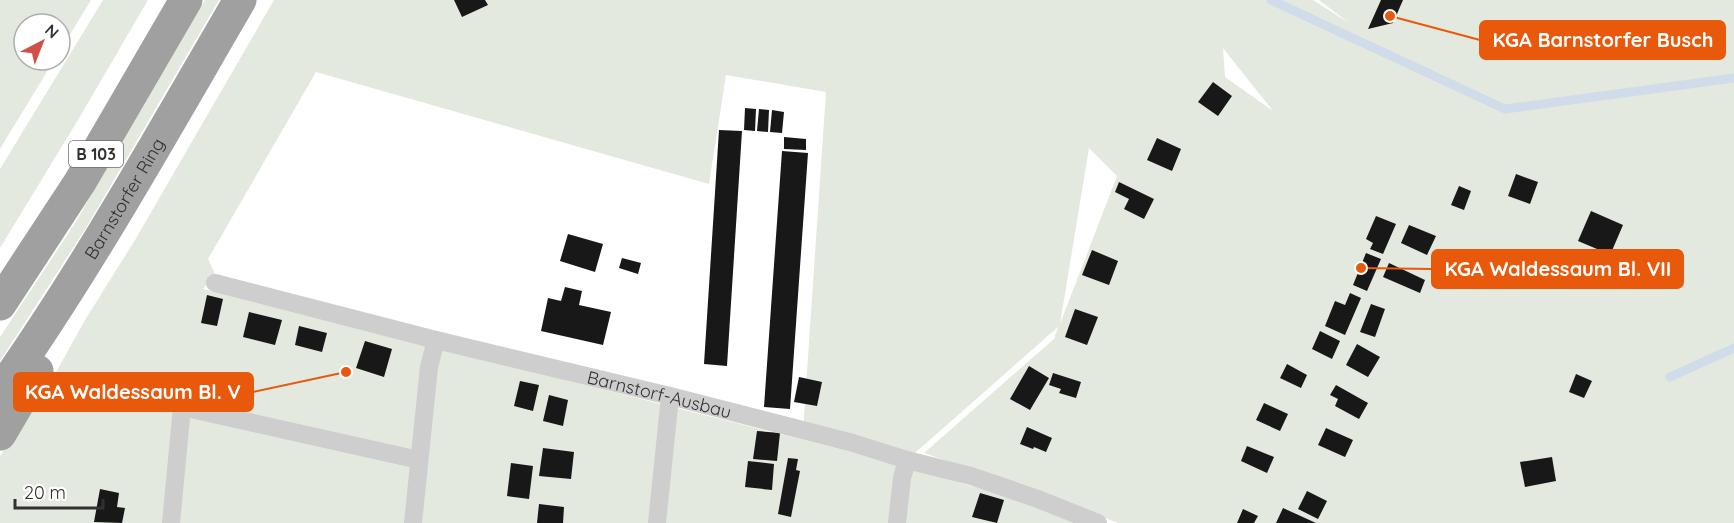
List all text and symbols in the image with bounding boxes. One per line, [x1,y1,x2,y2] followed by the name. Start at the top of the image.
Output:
[12,12,72,72] north arrow
[41,19,63,42] text: N
[1480,21,1725,59] callout: KGA Barnstorfer Busch
[1493,27,1713,52] text: KGA Barnstorfer Busch
[79,133,169,263] street label: Barnstorfer Ring
[69,141,123,167] road number: B 103
[1432,250,1683,288] callout: KGA Waldessaum Bl. VII
[1445,256,1671,281] text: KGA Waldessaum Bl. VII
[585,365,734,423] street label: Barnstorf-Ausbau
[14,373,253,411] callout: KGA Waldessaum Bl. V
[25,379,241,404] text: KGA Waldessaum Bl. V
[15,472,104,510] scale bar
[24,481,66,504] text: 20 m

